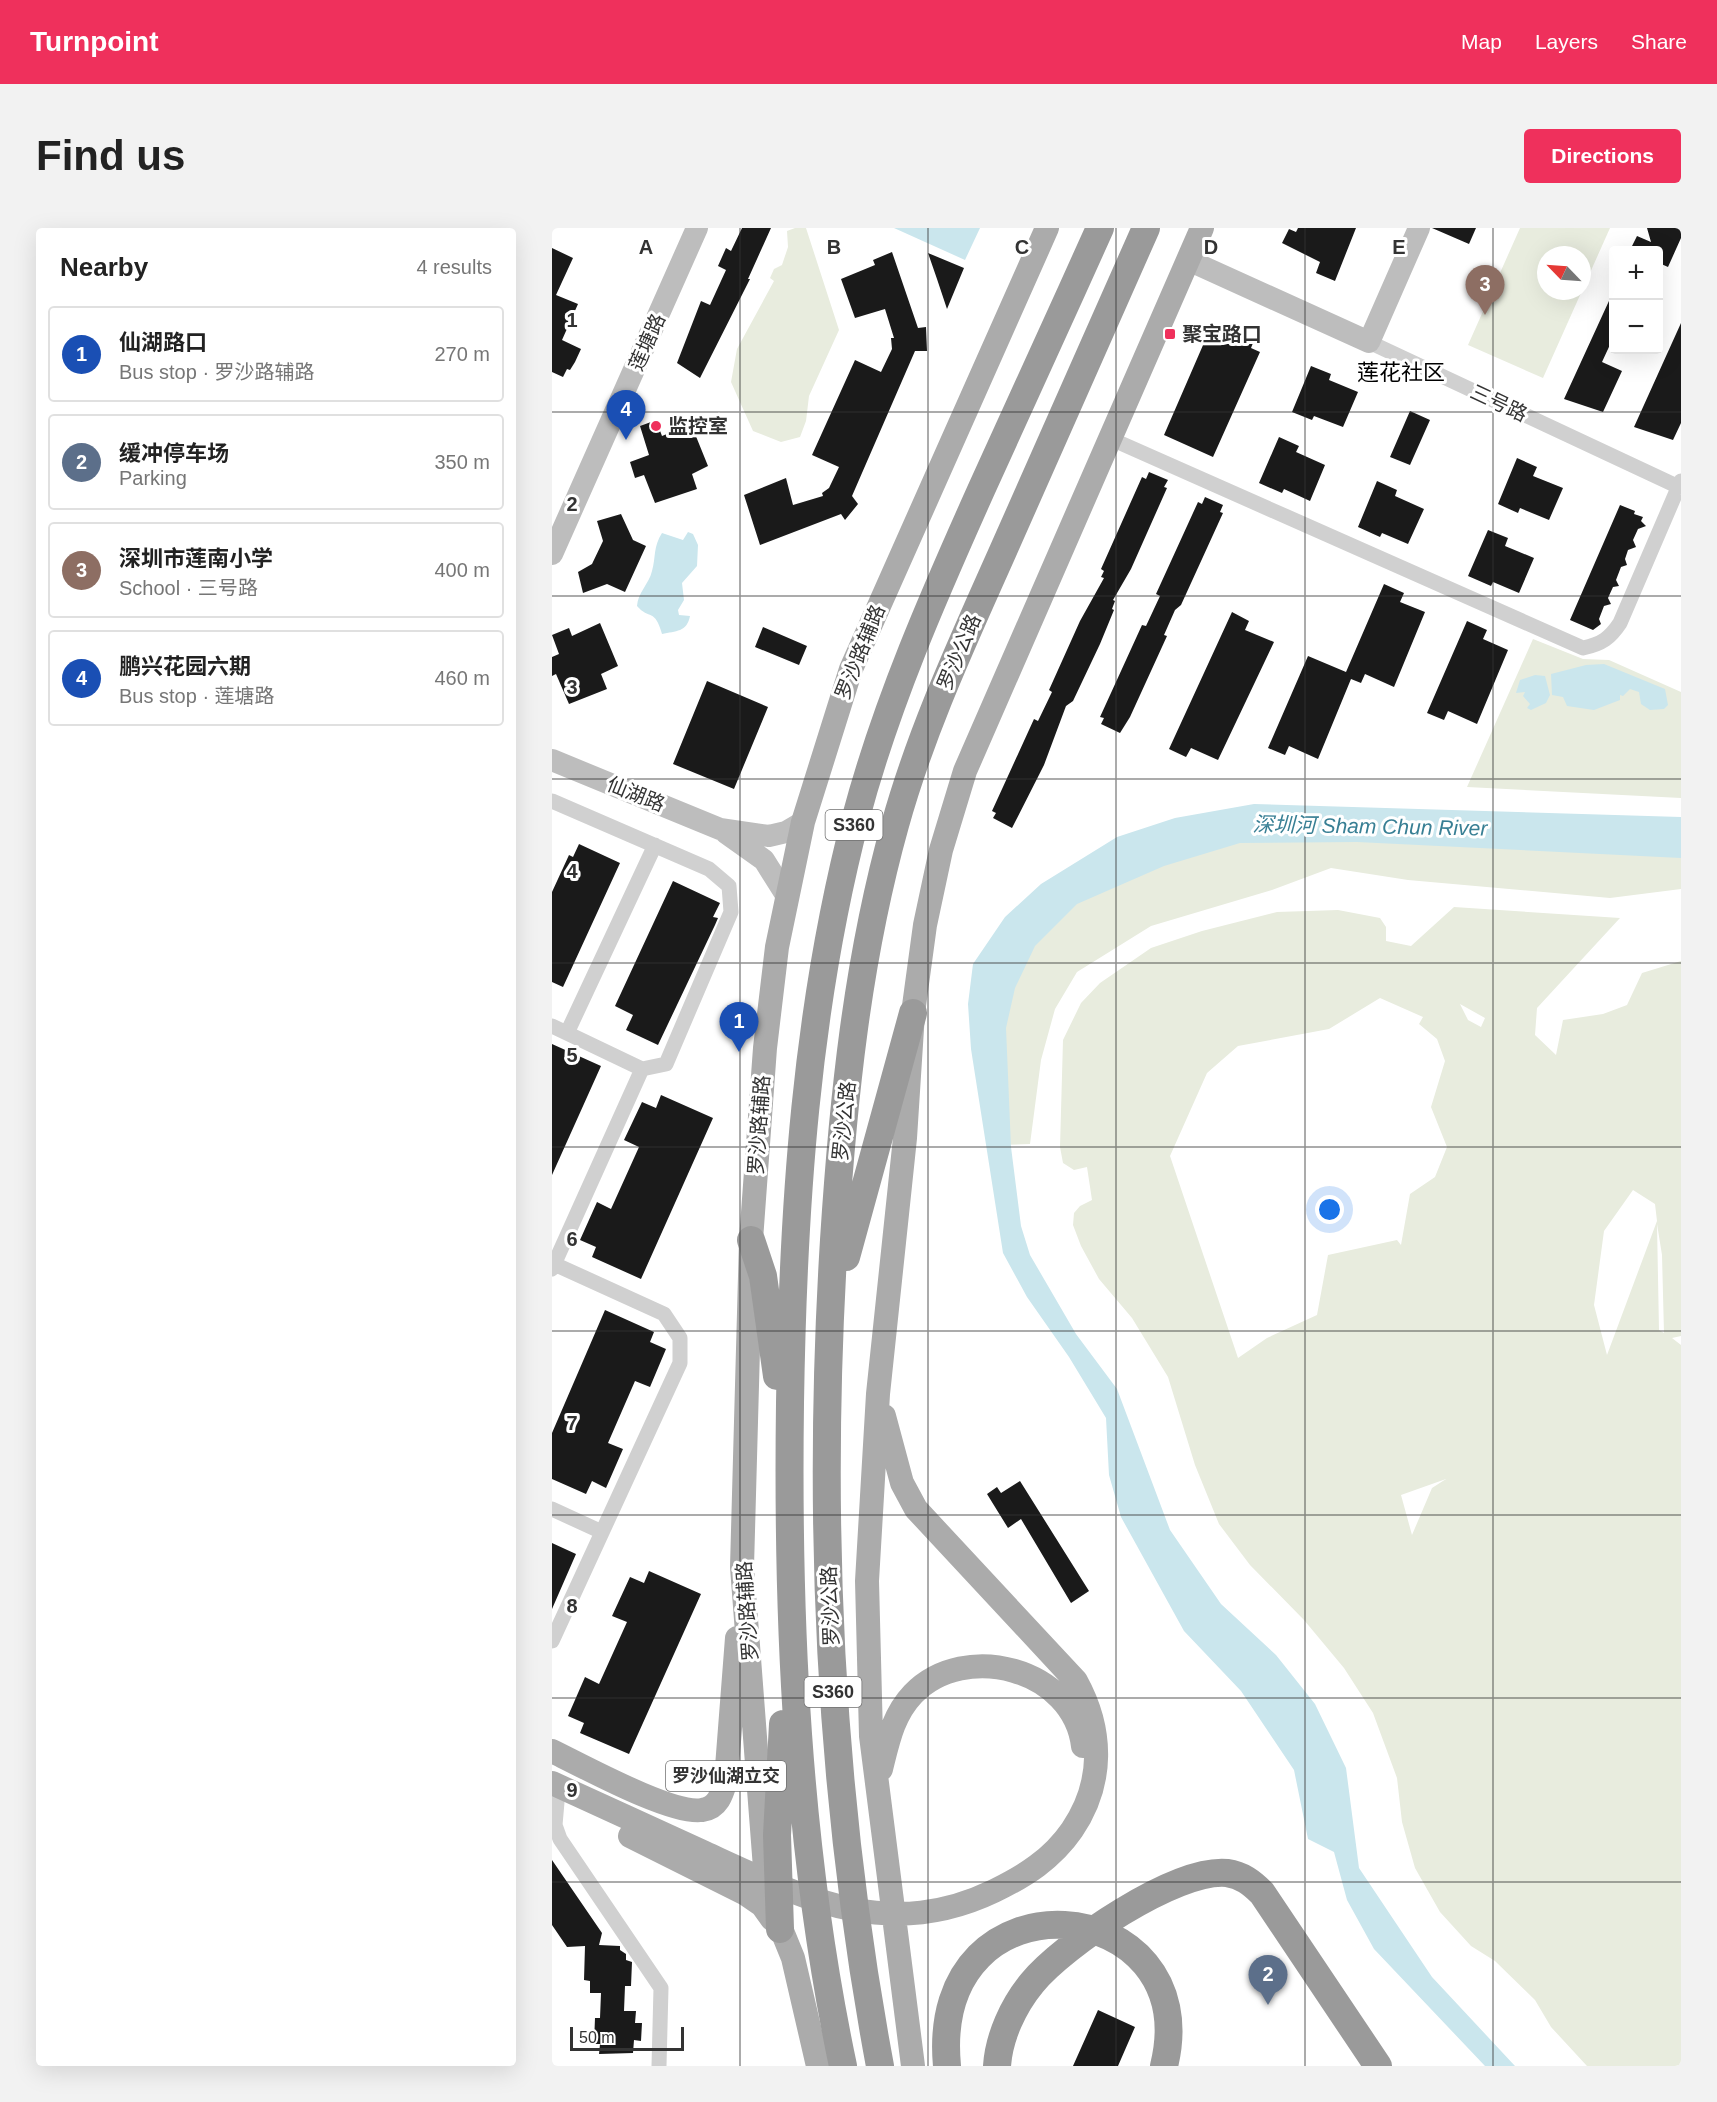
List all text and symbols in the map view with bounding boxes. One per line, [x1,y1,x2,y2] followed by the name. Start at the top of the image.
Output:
[30,26,159,57] text: Turnpoint
[1461,30,1502,53] text: Map
[1535,30,1598,53] text: Layers
[1631,30,1687,53] text: Share
[1524,129,1681,183] button: Directions
[36,132,185,179] text: Find us
[639,236,653,258] text: A
[827,236,841,258] text: B
[1015,236,1029,258] text: C
[1204,236,1218,258] text: D
[1392,236,1406,258] text: E
[1537,246,1591,300] north arrow
[1609,246,1663,354] map controls
[1609,246,1663,300] button: +
[60,252,148,282] text: Nearby
[416,256,492,278] text: 4 results
[1466,266,1504,315] pin: 3
[1609,300,1663,354] button: −
[566,309,578,331] text: 1
[625,310,669,374] street label: 莲塘路
[1182,323,1262,345] place label: 聚宝路口
[1163,327,1177,341] marker: 聚宝路口
[119,330,207,355] text: 仙湖路口
[76,343,87,365] text: 1
[434,343,490,365] text: 270 m
[1357,360,1445,385] district label: 莲花社区
[119,361,315,383] text: Bus stop · 罗沙路辅路
[1467,380,1531,426] street label: 三号路
[606,390,646,440] pin: 4
[668,415,728,437] place label: 监控室
[649,419,663,433] marker: 监控室
[119,441,229,466] text: 缓冲停车场
[76,451,87,473] text: 2
[434,451,490,473] text: 350 m
[119,467,187,489] text: Parking
[566,493,578,515] text: 2
[119,546,273,571] text: 深圳市莲南小学
[76,559,87,581] text: 3
[434,559,490,581] text: 400 m
[119,577,258,599] text: School · 三号路
[831,602,889,702] street label: 罗沙路辅路
[933,611,985,693] street label: 罗沙公路
[119,654,251,679] text: 鹏兴花园六期
[76,667,87,689] text: 4
[434,667,490,689] text: 460 m
[566,676,578,698] text: 3
[119,685,275,707] text: Bus stop · 莲塘路
[604,773,668,815] street label: 仙湖路
[826,810,882,840] road number: S360
[1253,812,1488,840] water label: 深圳河 Sham Chun River
[566,860,578,882] text: 4
[720,1002,759,1052] pin: 1
[566,1044,578,1066] text: 5
[745,1074,773,1176] street label: 罗沙路辅路
[829,1080,859,1162] street label: 罗沙公路
[1315,1195,1344,1224] your location
[566,1228,578,1250] text: 6
[566,1412,578,1434] text: 7
[733,1560,761,1662] street label: 罗沙路辅路
[818,1566,842,1646] street label: 罗沙公路
[566,1595,578,1617] text: 8
[804,1677,862,1707] road number: S360
[666,1761,786,1791] road number: 罗沙仙湖立交
[566,1779,578,1801] text: 9
[1248,1956,1288,2005] pin: 2
[570,2024,684,2052] scale bar
[579,2029,615,2046] text: 50 m

